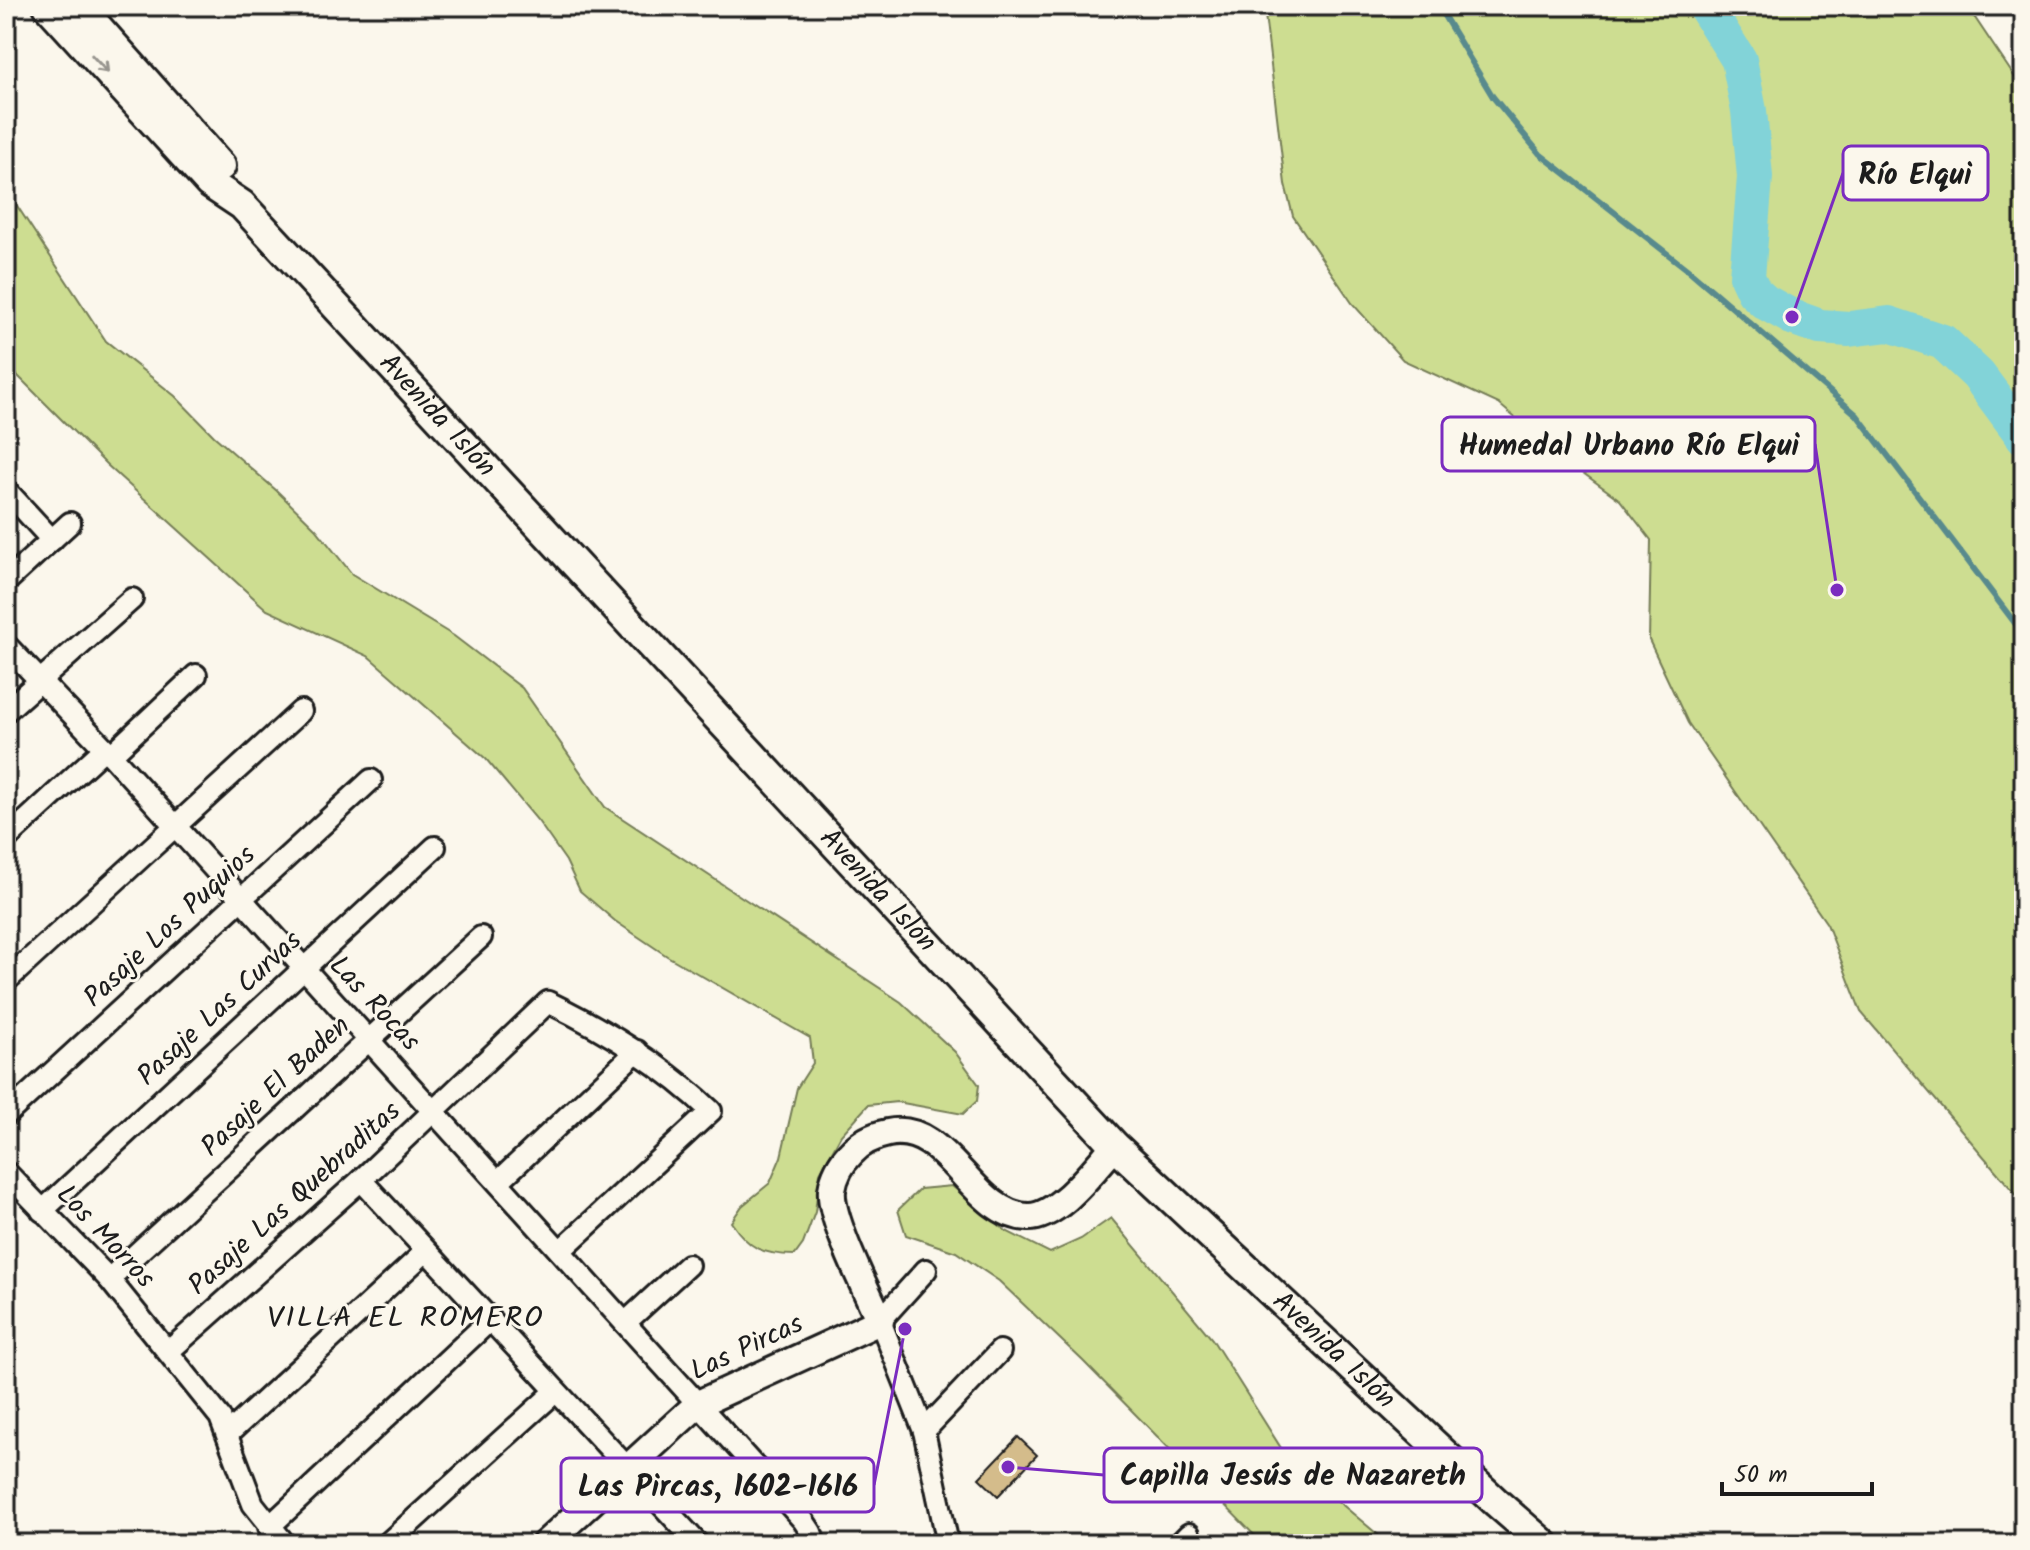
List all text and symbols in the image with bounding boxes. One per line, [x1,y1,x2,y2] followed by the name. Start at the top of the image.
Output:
[91,54,110,74] one-way arrow
[1843,146,1988,200] callout: Río Elqui
[1858,152,1973,200] text: Río Elqui
[368,343,507,488] street label: Avenida Islón
[1442,417,1815,471] callout: Humedal Urbano Río Elqui
[1459,423,1801,471] text: Humedal Urbano Río Elqui
[808,818,948,963] street label: Avenida Islón
[73,835,267,1019] street label: Pasaje Los Puquios
[127,920,313,1098] street label: Pasaje Las Curvas
[317,945,431,1063] street label: Las Rocas
[191,1005,361,1169] street label: Pasaje El Baden
[178,1091,412,1307] street label: Pasaje Las Quebraditas
[45,1174,166,1300] street label: Los Morros
[1261,1281,1406,1420] street label: Avenida Islón
[267,1295,545,1343] district label: VILLA EL ROMERO
[683,1302,811,1394] street label: Las Pircas
[1722,1446,1872,1496] scale bar
[1104,1448,1482,1502] callout: Capilla Jesús de Nazareth
[1120,1453,1466,1501] text: Capilla Jesús de Nazareth
[1734,1456,1788,1495] text: 50 m
[561,1458,874,1512] callout: Las Pircas, 1602-1616
[578,1464,858,1512] text: Las Pircas, 1602-1616

